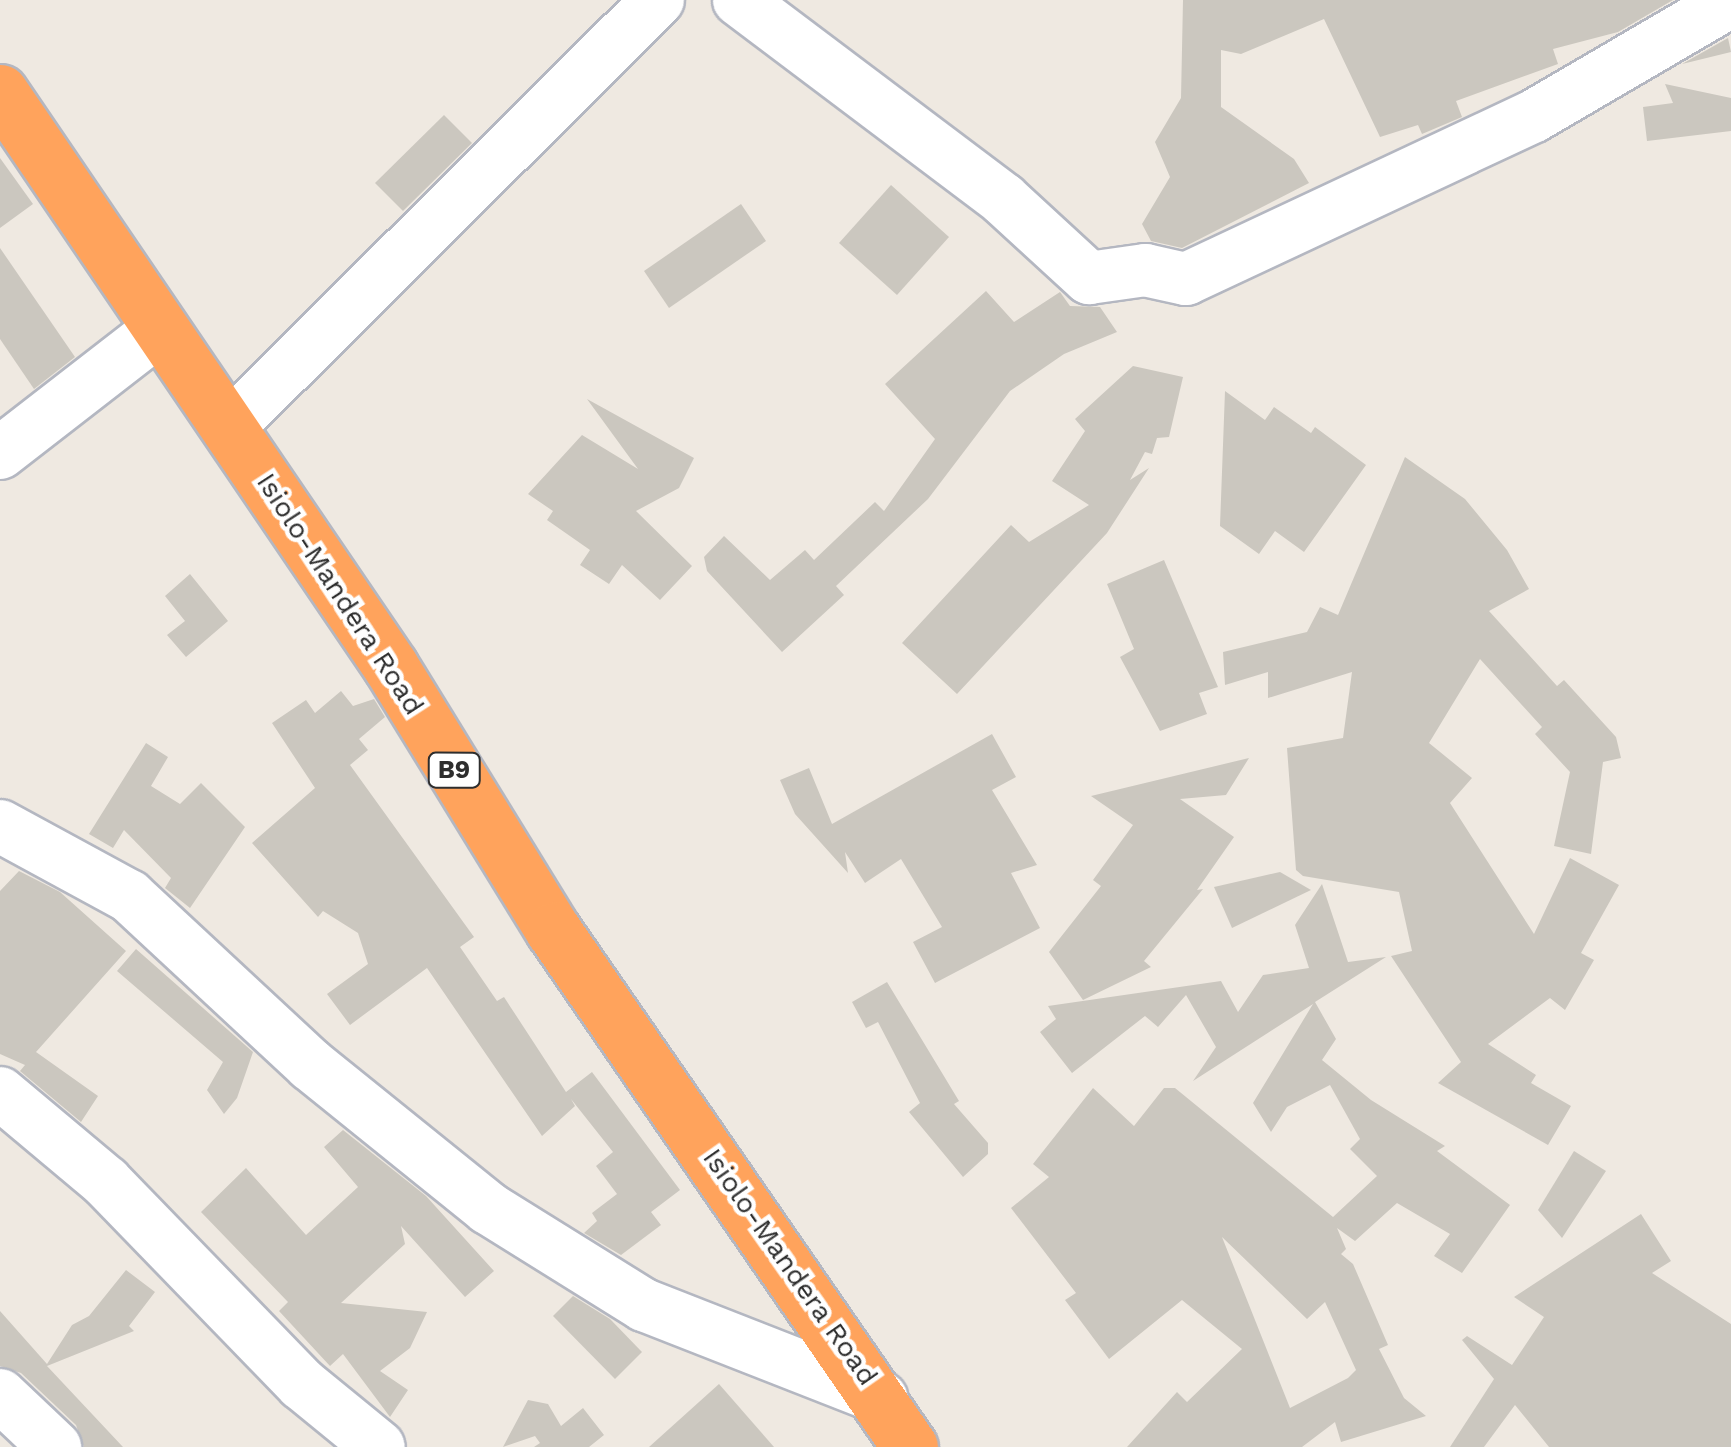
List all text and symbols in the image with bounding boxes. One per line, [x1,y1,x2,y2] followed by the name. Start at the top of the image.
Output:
[249,467,431,721] street label: Isiolo-Mandera Road
[426,750,482,790] road number: B9
[695,1142,885,1392] street label: Isiolo-Mandera Road

